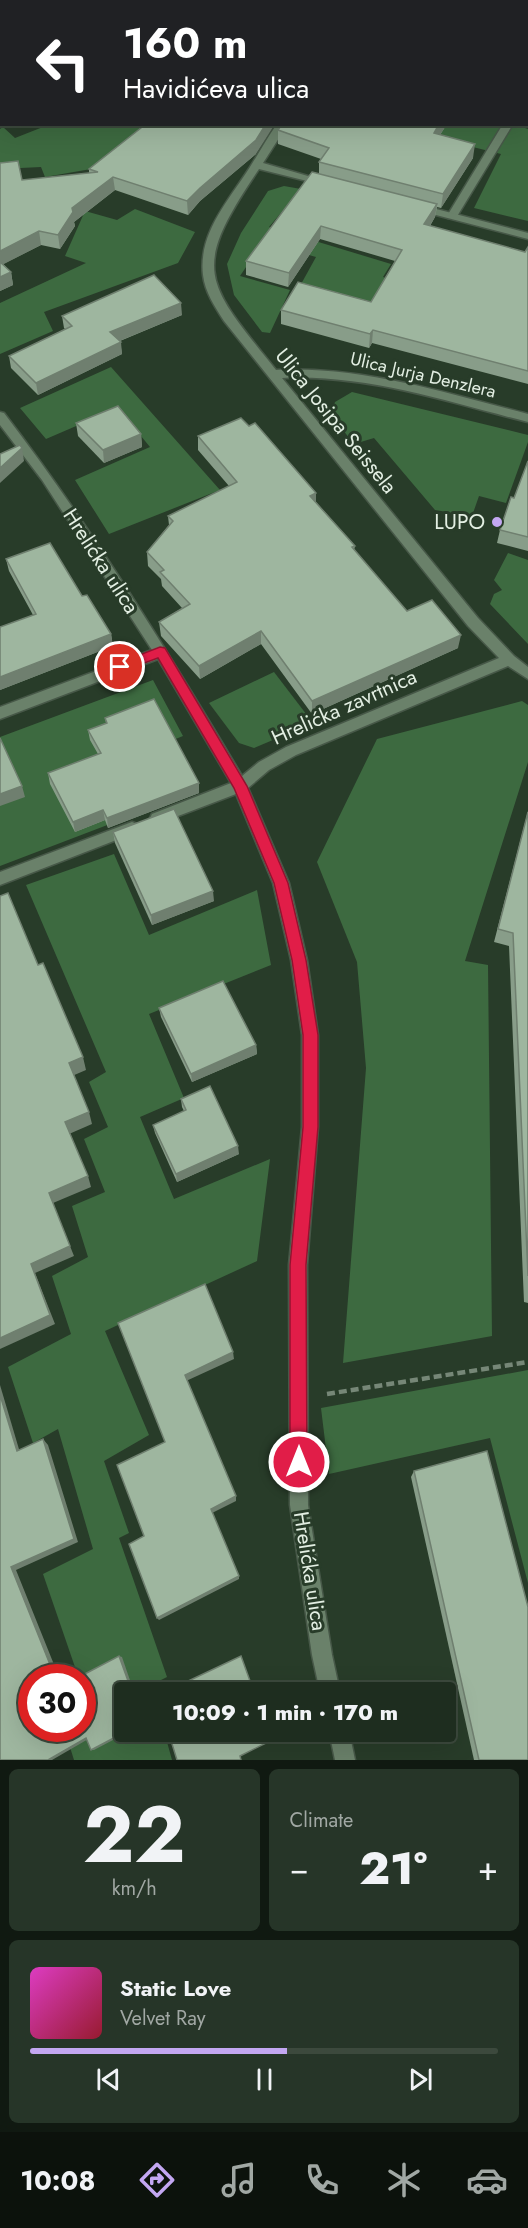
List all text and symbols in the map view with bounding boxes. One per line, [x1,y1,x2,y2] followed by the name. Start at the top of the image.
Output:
[123,13,247,74] text: 160 m
[24,24,102,102] icon: left
[123,69,309,108] text: Havidićeva ulica
[268,342,404,500] street label: Ulica Josipa Seissela
[348,346,498,404] street label: Ulica Jurja Denzlera
[56,502,146,620] street label: Hrelićka ulica
[434,507,485,537] place label: LUPO
[490,515,504,529] marker: LUPO
[94,641,145,692] pin
[103,650,136,683] icon: arrive
[266,661,422,753] street label: Hrelićka zavrtnica
[267,1430,331,1494] position arrow
[286,1509,334,1633] street label: Hrelićka ulica
[18,1664,96,1742] speed limit sign: 30
[172,1696,398,1728] text: 10:09 · 1 min · 170 m
[83,1779,185,1891] text: 22
[290,1806,353,1835] text: Climate
[359,1836,427,1901] text: 21°
[290,1845,309,1892] text: −
[478,1845,498,1892] text: +
[112,1874,157,1903] text: km/h
[120,1972,231,2004] text: Static Love
[120,2004,206,2033] text: Velvet Ray
[92,2063,125,2096] icon: previous
[248,2063,281,2096] icon: pause
[404,2063,437,2096] icon: next
[136,2159,178,2201] icon: directions
[218,2159,260,2201] icon: music
[301,2159,343,2201] icon: phone
[383,2159,425,2201] icon: climate
[466,2159,508,2201] icon: car
[20,2161,95,2200] text: 10:08

